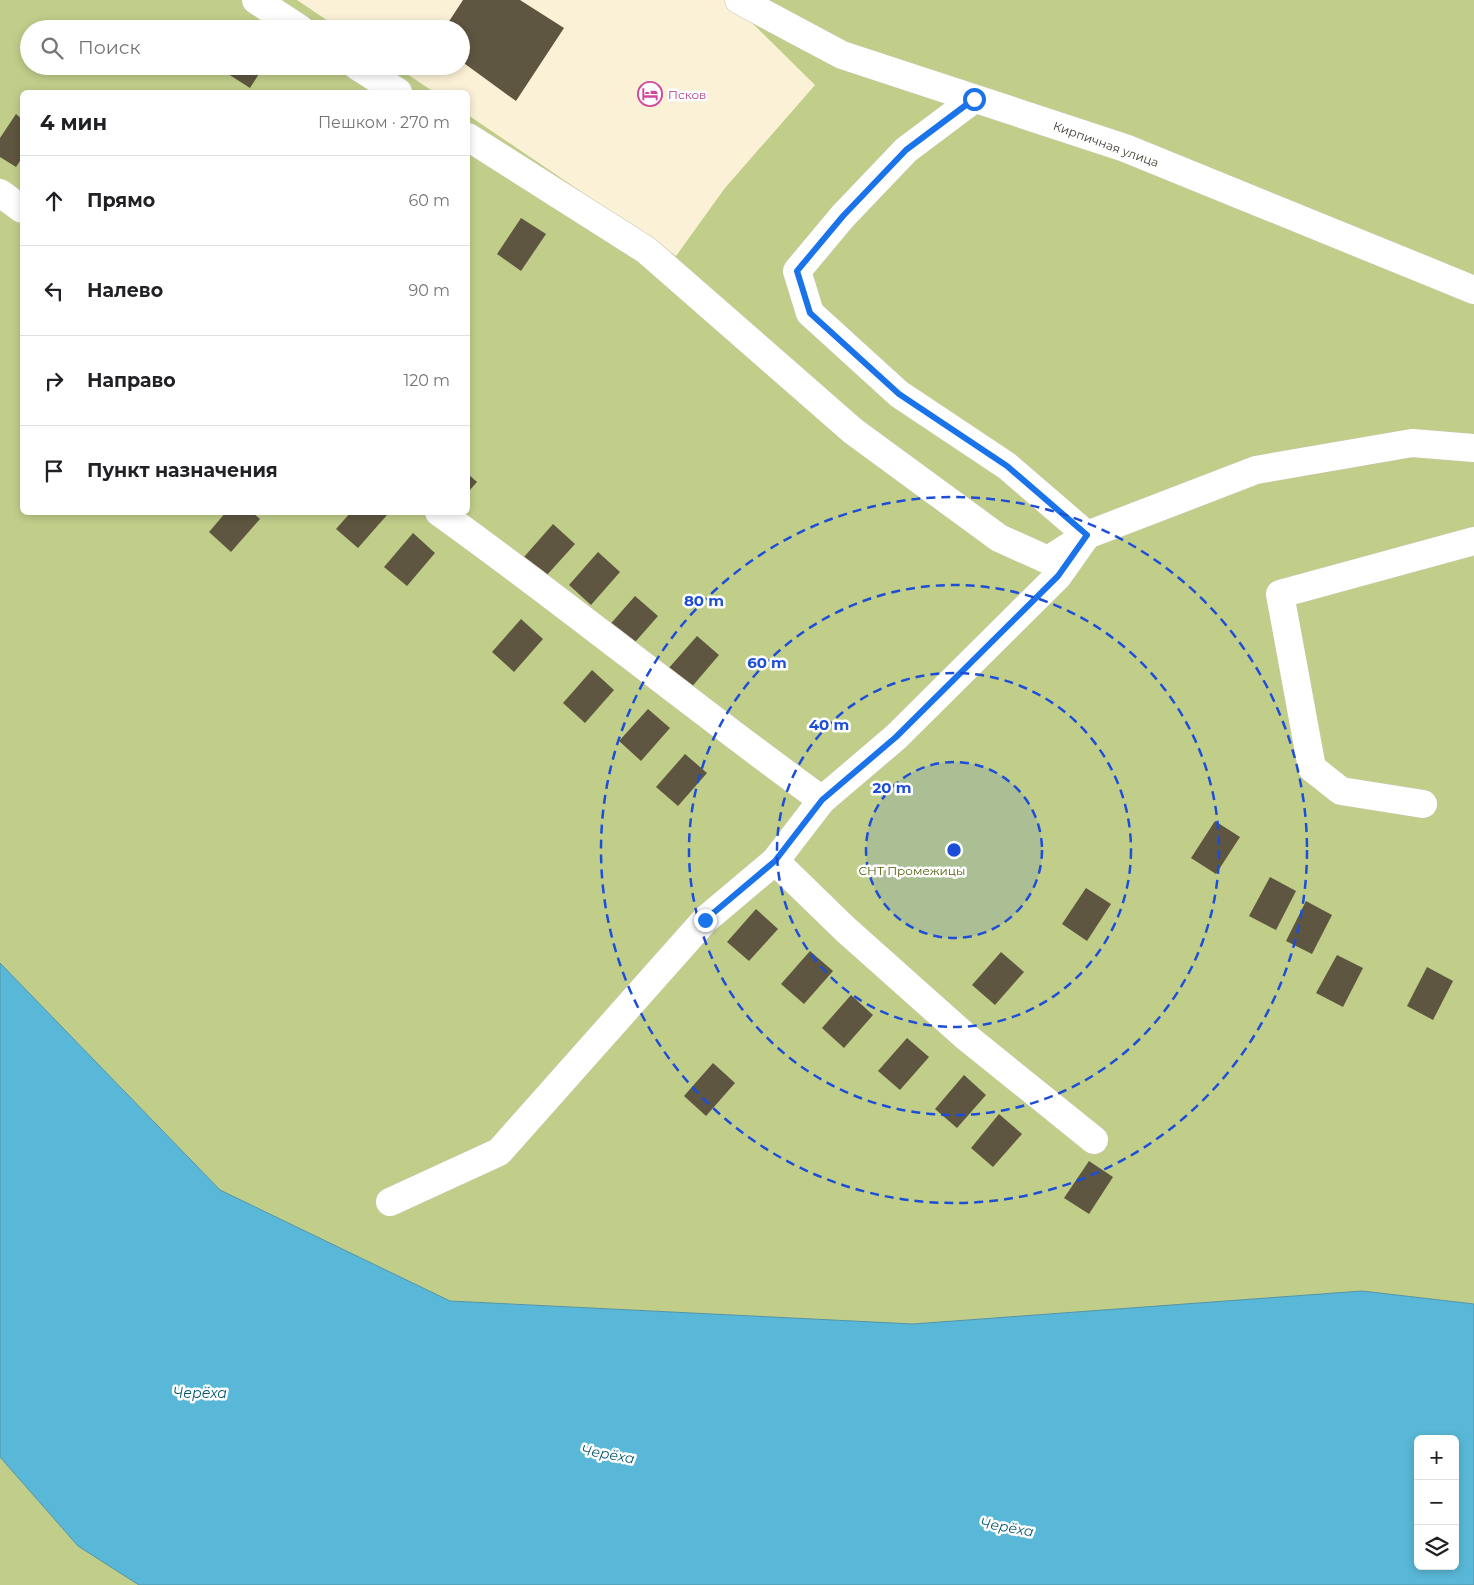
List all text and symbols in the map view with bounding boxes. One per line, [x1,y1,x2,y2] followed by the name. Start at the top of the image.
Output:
[20,20,470,75] search box
[38,34,66,62] icon: search
[78,36,141,59] text: Поиск
[637,81,663,107] hotel icon: Псков
[668,87,706,102] place label: Псков
[963,88,986,111] route start
[40,110,107,135] text: 4 мин
[318,113,450,132] text: Пешком · 270 m
[1051,118,1161,170] street label: Кирпичная улица
[40,187,68,215] icon: ahead
[87,189,155,212] text: Прямо
[408,191,450,210] text: 60 m
[40,277,68,305] icon: left
[87,279,163,302] text: Налево
[408,281,450,300] text: 90 m
[40,367,68,395] icon: right
[87,369,176,392] text: Направо
[403,371,450,390] text: 120 m
[40,457,68,485] icon: arrive
[87,459,278,482] text: Пункт назначения
[684,591,724,610] text: 80 m
[747,653,787,672] text: 60 m
[809,715,849,734] text: 40 m
[872,778,912,797] text: 20 m
[945,841,963,859] centre of rings
[859,863,965,878] park label: СНТ Промежицы
[694,909,717,932] route end
[173,1384,227,1402] water label: Черёха
[1414,1435,1459,1570] map controls
[1414,1435,1459,1480] button: +
[580,1440,636,1468] water label: Черёха
[1414,1480,1459,1525] button: −
[979,1513,1035,1541] water label: Черёха
[1414,1525,1459,1570] button: layers

